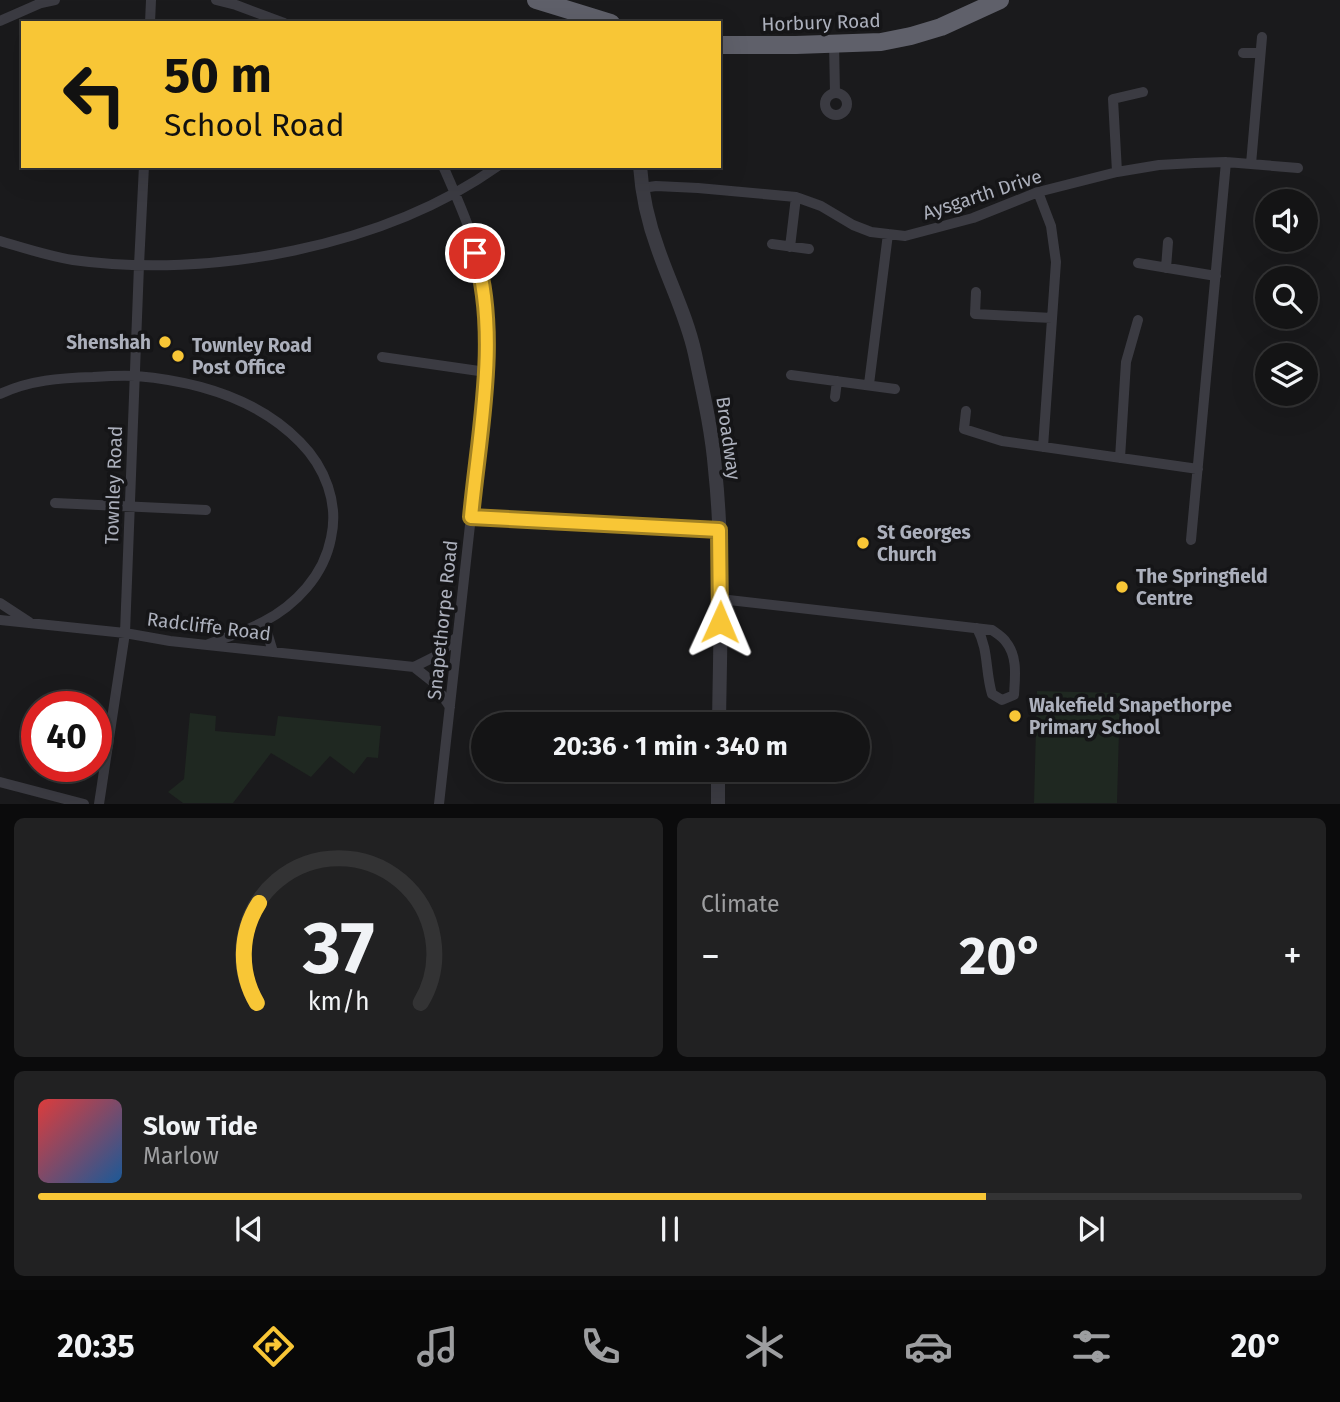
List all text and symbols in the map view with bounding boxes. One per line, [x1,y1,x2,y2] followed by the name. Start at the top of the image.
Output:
[761,9,881,36] street label: Horbury Road
[164,46,272,105] text: 50 m
[49,49,140,140] icon: left
[164,106,345,144] text: School Road
[920,164,1045,225] street label: Aysgarth Drive
[1255,189,1318,406] map controls
[1255,189,1318,252] button: sound
[445,223,505,283] pin
[456,234,494,272] icon: arrive
[1255,266,1318,329] button: search
[66,331,151,354] place label: Shenshah
[157,334,173,350] marker: Shenshah
[192,334,312,379] place label: Townley Road Post Office
[1255,343,1318,406] button: layers
[170,348,186,364] marker: Townley Road Post Office
[711,395,746,482] street label: Broadway
[100,425,127,545] street label: Townley Road
[877,521,971,566] place label: St Georges Church
[855,535,871,551] marker: St Georges Church
[423,539,462,701] street label: Snapethorpe Road
[1136,565,1268,610] place label: The Springfield Centre
[1114,579,1130,595] marker: The Springfield Centre
[683,585,757,659] position arrow
[146,607,272,646] street label: Radcliffe Road
[21,691,112,782] speed limit sign: 40
[1029,694,1232,739] place label: Wakefield Snapethorpe Primary School
[1007,708,1023,724] marker: Wakefield Snapethorpe Primary School
[553,731,788,762] text: 20:36 · 1 min · 340 m
[701,890,780,918] text: Climate
[302,906,374,993] text: 37
[959,925,1044,988] text: 20°
[701,933,720,979] text: −
[1283,933,1302,979] text: +
[308,987,369,1017] text: km/h
[143,1111,258,1142] text: Slow Tide
[143,1142,219,1170] text: Marlow
[230,1210,268,1248] icon: previous
[651,1210,689,1248] icon: pause
[1072,1210,1110,1248] icon: next
[249,1322,298,1371] icon: directions
[413,1322,462,1371] icon: music
[576,1322,625,1371] icon: phone
[740,1322,789,1371] icon: climate
[904,1322,953,1371] icon: car
[1067,1322,1116,1371] icon: filters
[57,1327,135,1365] text: 20:35
[1231,1327,1283,1365] text: 20°

